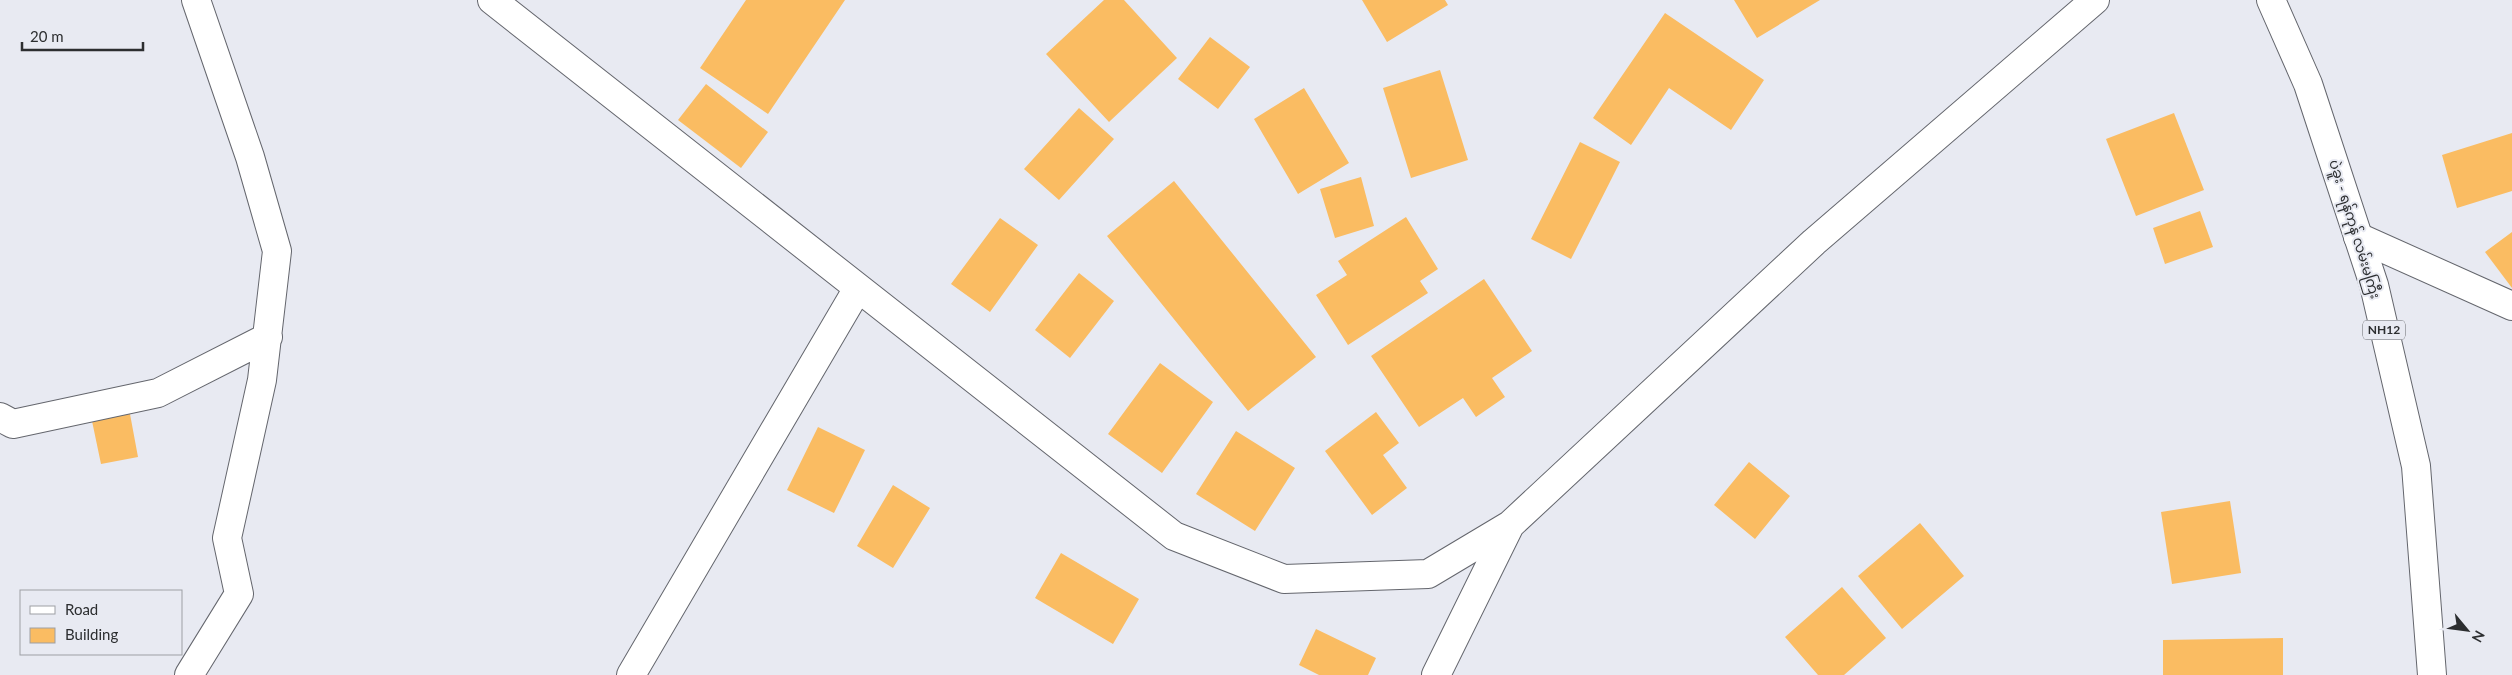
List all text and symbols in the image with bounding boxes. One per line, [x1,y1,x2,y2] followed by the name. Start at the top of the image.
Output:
[22,20,144,52] scale bar
[30,27,64,45] text: 20 m
[2322,157,2386,302] street label: ပဲခူး - ရန်ကုန် လမ်းမကြီး
[2363,320,2405,340] road number: NH12
[20,590,182,655] legend
[65,600,98,618] text: Road
[2442,605,2492,655] north arrow
[65,625,118,643] text: Building
[2469,628,2489,645] text: N

